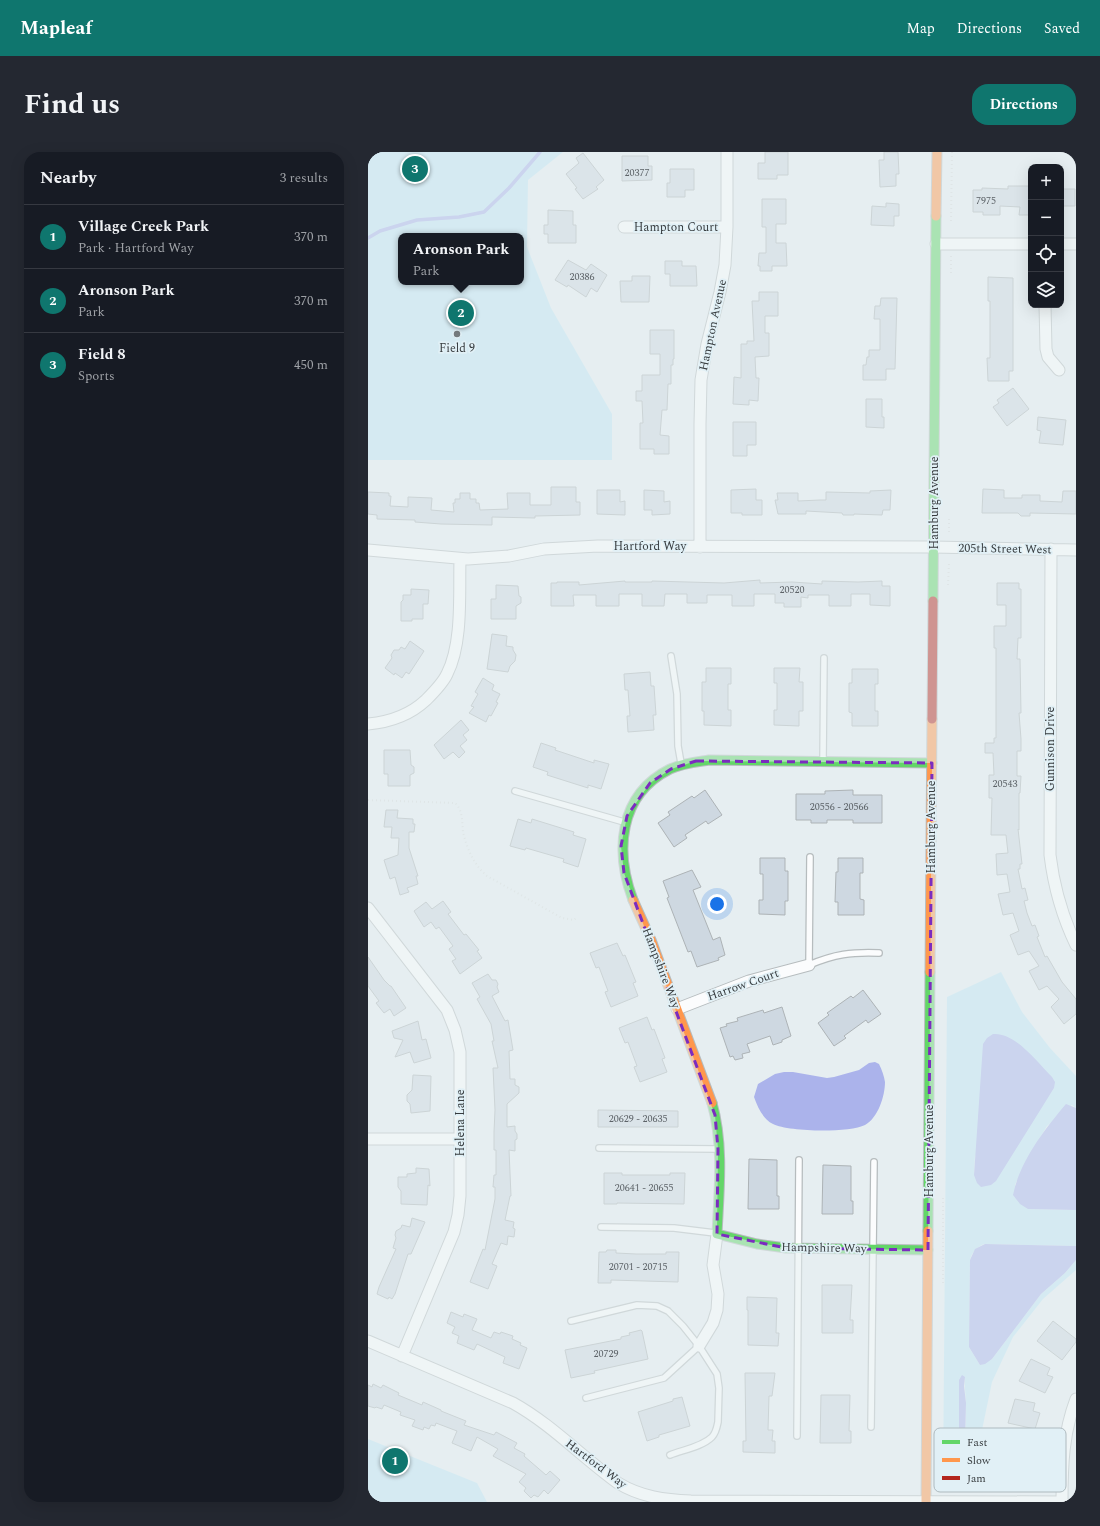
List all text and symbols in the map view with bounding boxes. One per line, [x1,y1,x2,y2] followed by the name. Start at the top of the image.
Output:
[20,14,92,43] text: Mapleaf
[907,18,935,39] text: Map
[957,18,1022,39] text: Directions
[1044,18,1080,39] text: Saved
[24,83,120,126] text: Find us
[972,84,1076,125] button: Directions
[402,154,428,184] pin: 3
[1028,164,1064,308] map controls
[1028,164,1064,200] button: +
[40,165,96,191] text: Nearby
[625,165,650,181] house number: 20377
[280,168,328,188] text: 3 results
[976,193,996,209] house number: 7975
[1028,200,1064,236] button: −
[78,215,209,238] text: Village Creek Park
[634,218,718,237] street label: Hampton Court
[49,227,57,247] text: 1
[294,227,328,247] text: 370 m
[398,233,524,285] popup
[1028,236,1064,272] button: locate
[78,238,193,258] text: Park · Hartford Way
[413,238,509,261] text: Aronson Park
[413,261,440,281] text: Park
[570,269,595,285] house number: 20386
[1028,272,1064,308] button: layers
[694,277,732,372] street label: Hampton Avenue
[78,279,174,302] text: Aronson Park
[49,291,57,311] text: 2
[294,291,328,311] text: 370 m
[448,298,474,328] pin: 2
[78,302,105,322] text: Park
[452,329,462,339] marker: Field 9
[439,339,475,358] place label: Field 9
[78,343,126,366] text: Field 8
[49,355,57,375] text: 3
[294,355,328,375] text: 450 m
[78,366,115,386] text: Sports
[925,456,944,550] street label: Hamburg Avenue
[614,537,688,556] street label: Hartford Way
[958,539,1052,559] street label: 205th Street West
[780,582,805,598] house number: 20520
[1041,706,1060,791] street label: Gunnison Drive
[993,776,1018,792] house number: 20543
[922,780,941,874] street label: Hamburg Avenue
[810,799,868,815] house number: 20556 - 20566
[707,894,727,914] your location
[637,925,686,1012] street label: Hampshire Way
[705,964,781,1006] street label: Harrow Court
[451,1089,470,1156] street label: Helena Lane
[920,1104,939,1198] street label: Hamburg Avenue
[609,1111,667,1127] house number: 20629 - 20635
[615,1180,673,1196] house number: 20641 - 20655
[781,1238,868,1258] street label: Hampshire Way
[609,1259,667,1275] house number: 20701 - 20715
[594,1346,619,1362] house number: 20729
[934,1428,1066,1492] legend
[967,1434,988,1451] text: Fast
[561,1435,632,1494] street label: Hartford Way
[382,1446,408,1476] pin: 1
[967,1452,991,1469] text: Slow
[967,1470,986,1487] text: Jam

